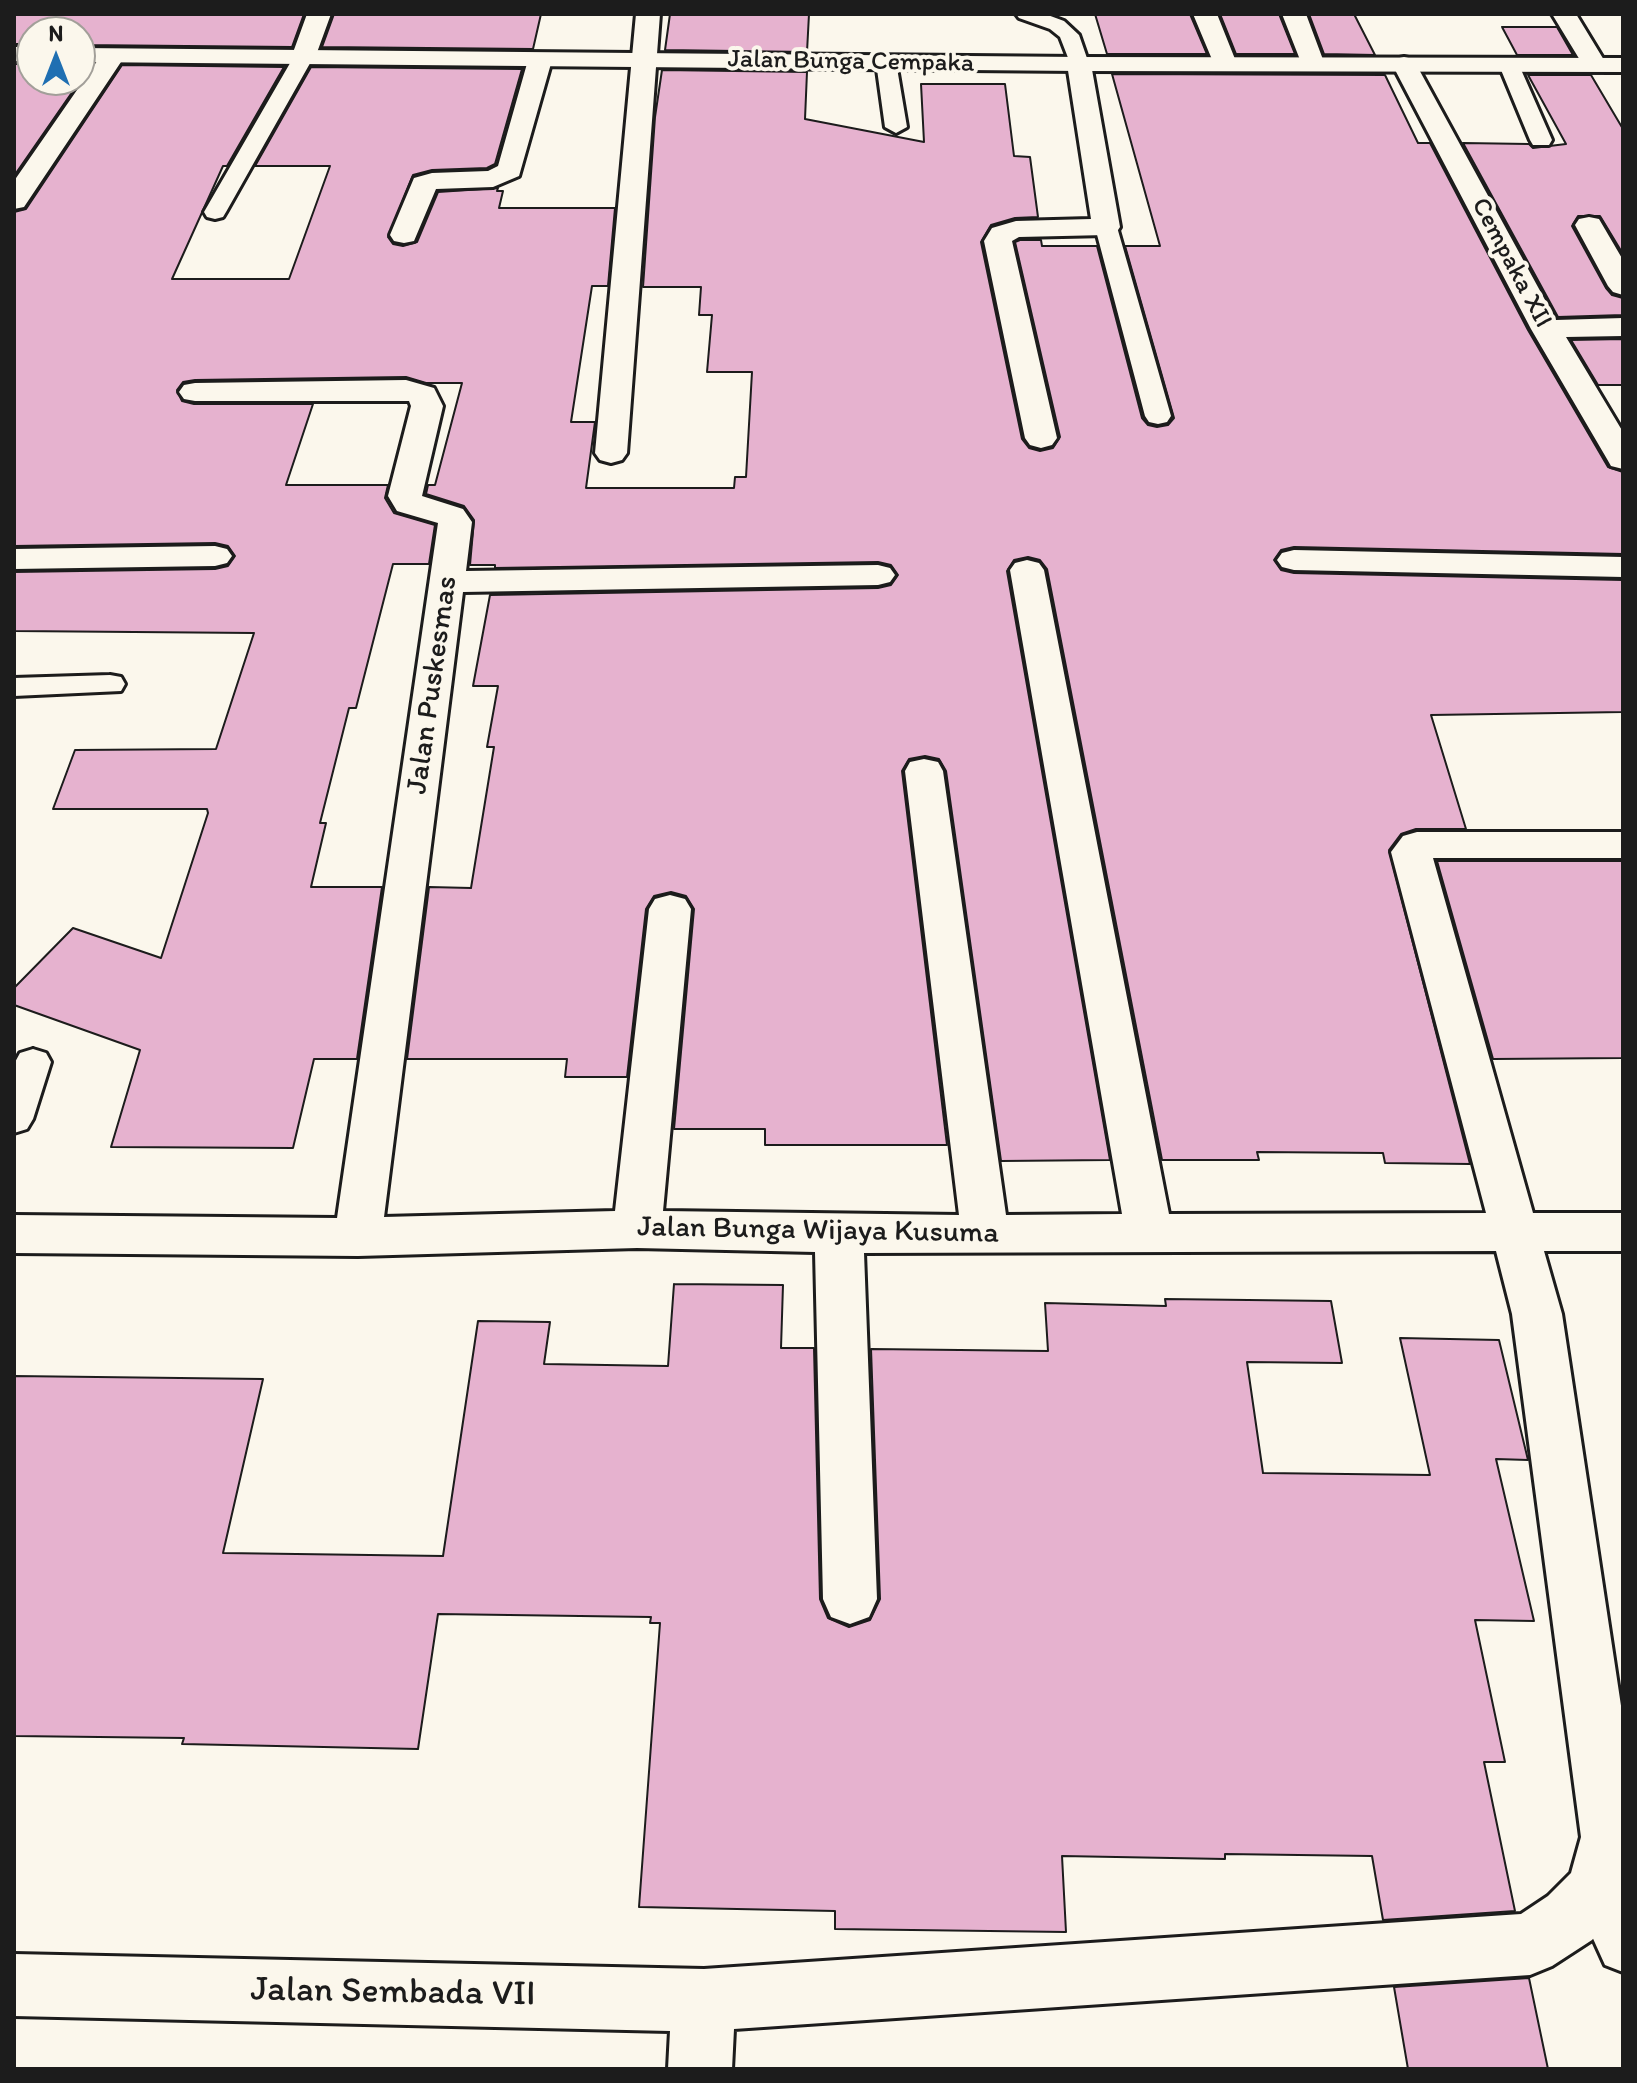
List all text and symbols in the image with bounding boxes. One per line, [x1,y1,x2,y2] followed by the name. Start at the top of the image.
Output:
[16,16,96,96] north arrow
[49,20,63,47] text: N
[727,44,975,80] street label: Jalan Bunga Cempaka
[1464,193,1558,333] street label: Cempaka XII
[400,574,466,796] street label: Jalan Puskesmas
[637,1210,999,1252] street label: Jalan Bunga Wijaya Kusuma
[250,1969,536,2017] street label: Jalan Sembada VII

